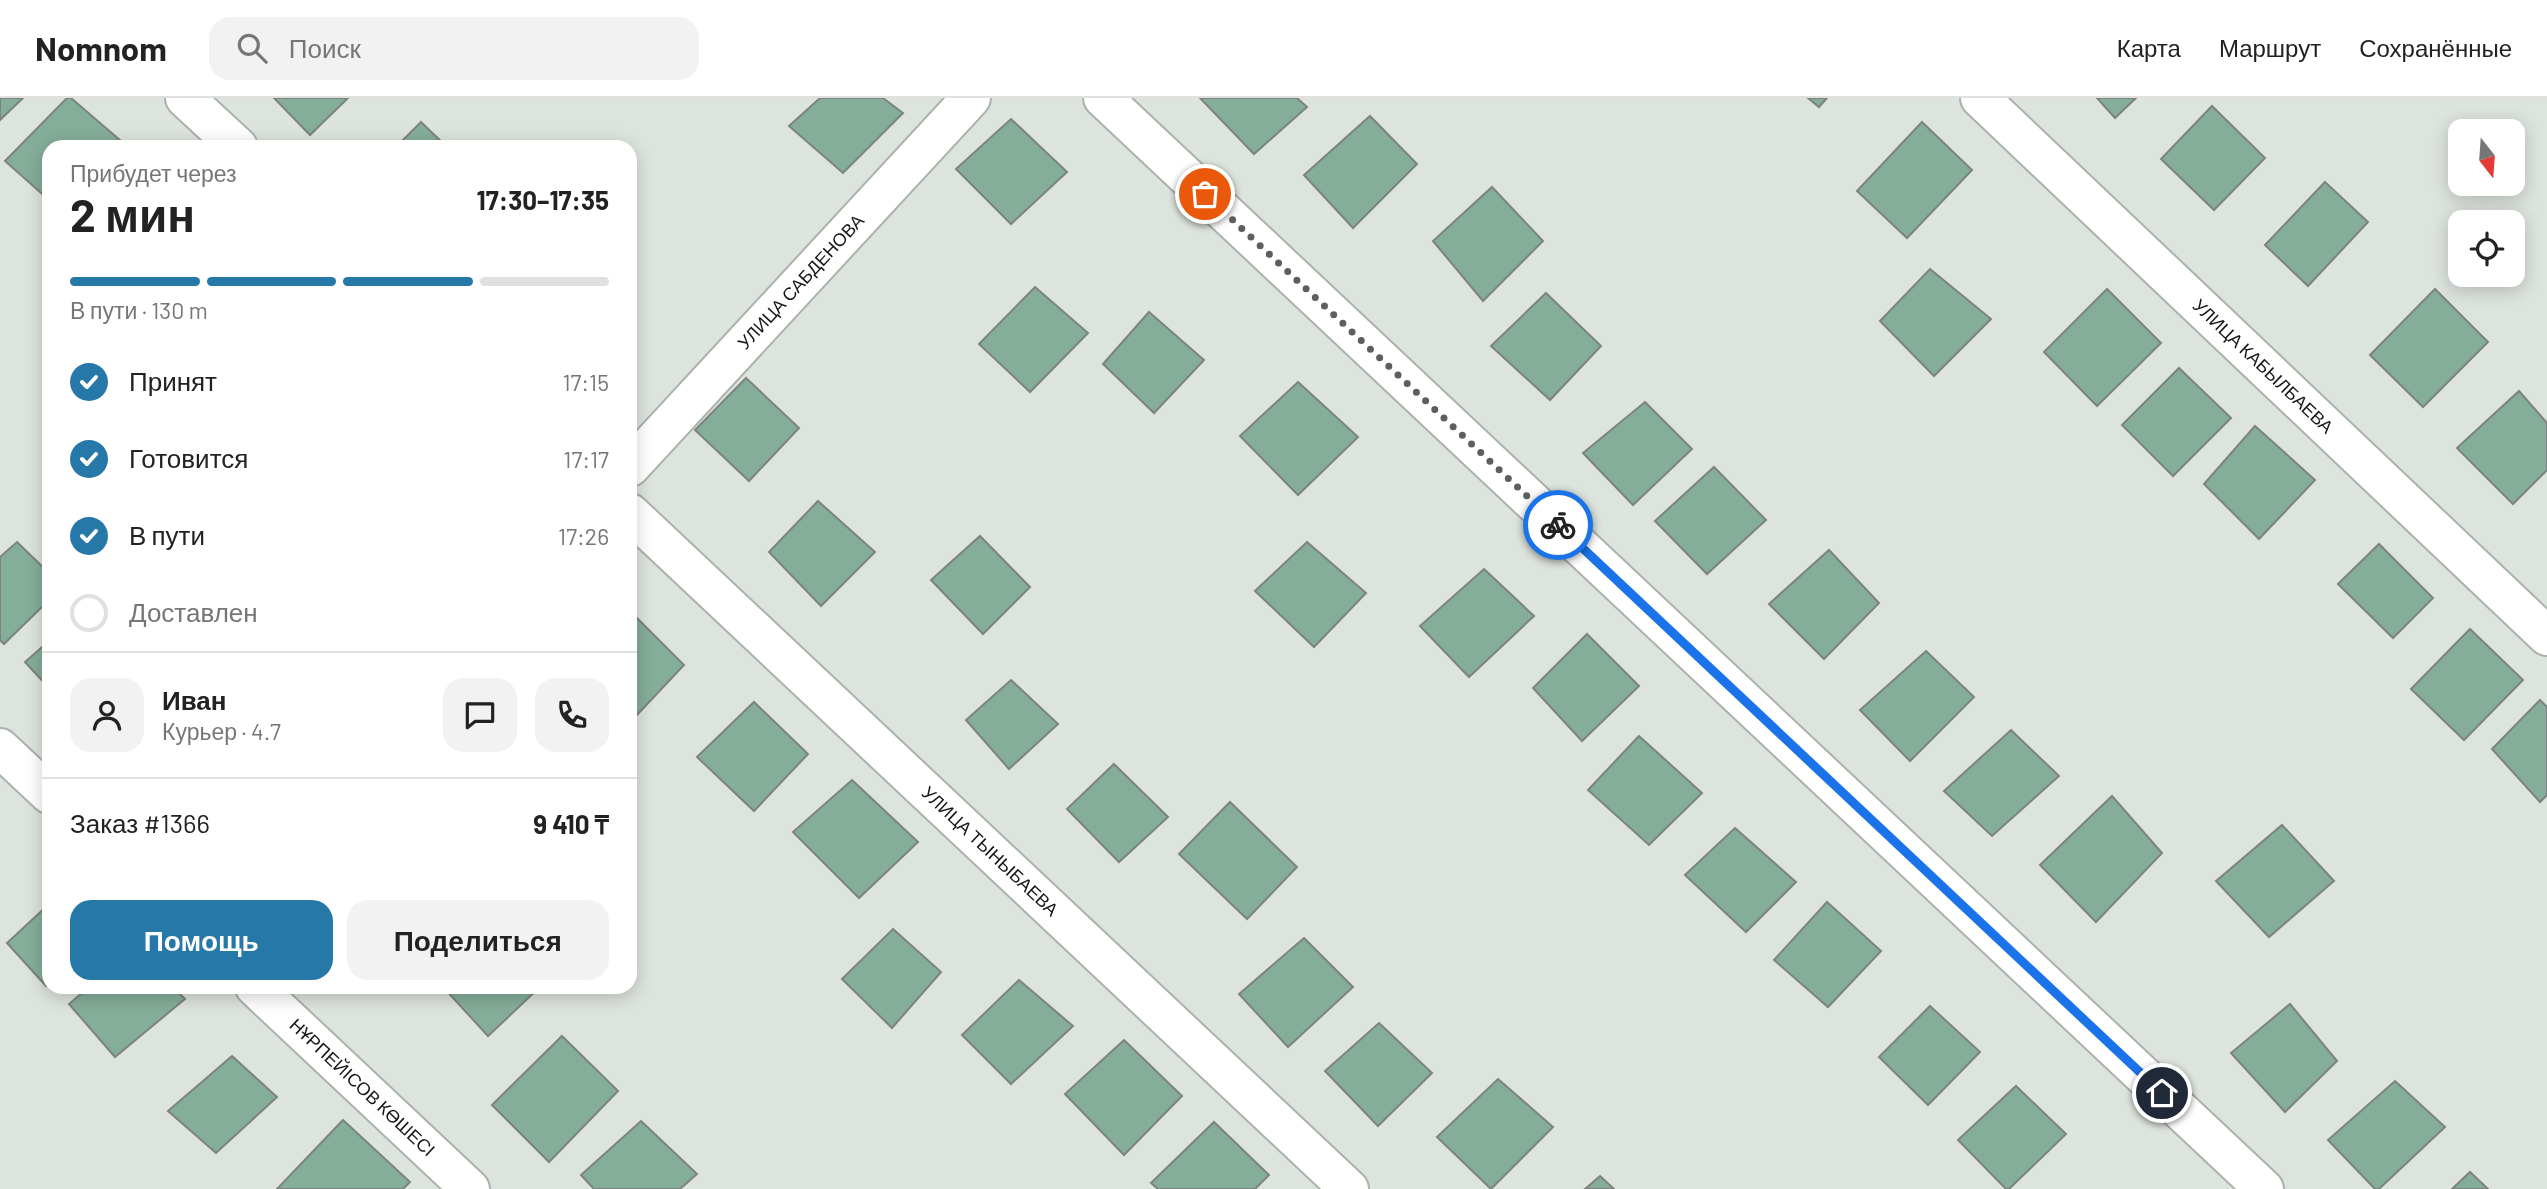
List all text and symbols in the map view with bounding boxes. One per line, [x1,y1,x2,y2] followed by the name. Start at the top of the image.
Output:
[209,17,699,80] search box
[35,28,167,68] text: Nomnom
[233,29,271,67] icon: search
[289,32,361,63] text: Поиск
[2117,33,2181,62] text: Карта
[2219,33,2321,62] text: Маршрут
[2359,33,2512,62] text: Сохранённые
[2448,119,2525,196] north arrow
[2448,119,2525,287] map controls
[70,159,237,187] text: Прибудет через
[1175,164,1235,224] pin
[1186,175,1224,213] icon: bag
[477,184,609,215] text: 17:30–17:35
[70,186,195,241] text: 2 мин
[733,209,868,353] street label: УЛИЦА САБДЕНОВА
[2448,210,2525,287] button: locate
[2189,294,2338,438] street label: УЛИЦА КАБЫЛБАЕВА
[70,296,208,324] text: В пути · 130 m
[70,363,108,401] icon: check
[129,365,217,396] text: Принят
[562,368,609,396] text: 17:15
[70,440,108,478] icon: check
[129,442,248,473] text: Готовится
[563,445,609,473] text: 17:17
[1523,490,1593,560] courier
[1539,506,1577,544] icon: bike
[70,517,108,555] icon: check
[129,519,205,550] text: В пути
[558,522,609,550] text: 17:26
[129,596,258,627] text: Доставлен
[70,678,144,752] button: person
[443,678,517,752] button: chat
[535,678,609,752] button: phone
[162,684,227,715] text: Иван
[162,717,281,745] text: Курьер · 4.7
[918,781,1063,920] street label: УЛИЦА ТЫНЫБАЕВА
[70,807,210,838] text: Заказ #1366
[533,808,609,839] text: 9 410 ₸
[70,900,333,980] button: Помощь
[347,900,609,980] button: Поделиться
[286,1013,440,1160] street label: НҰРПЕЙІСОВ КӨШЕСІ
[2132,1063,2192,1123] pin
[2143,1074,2181,1112] icon: home

